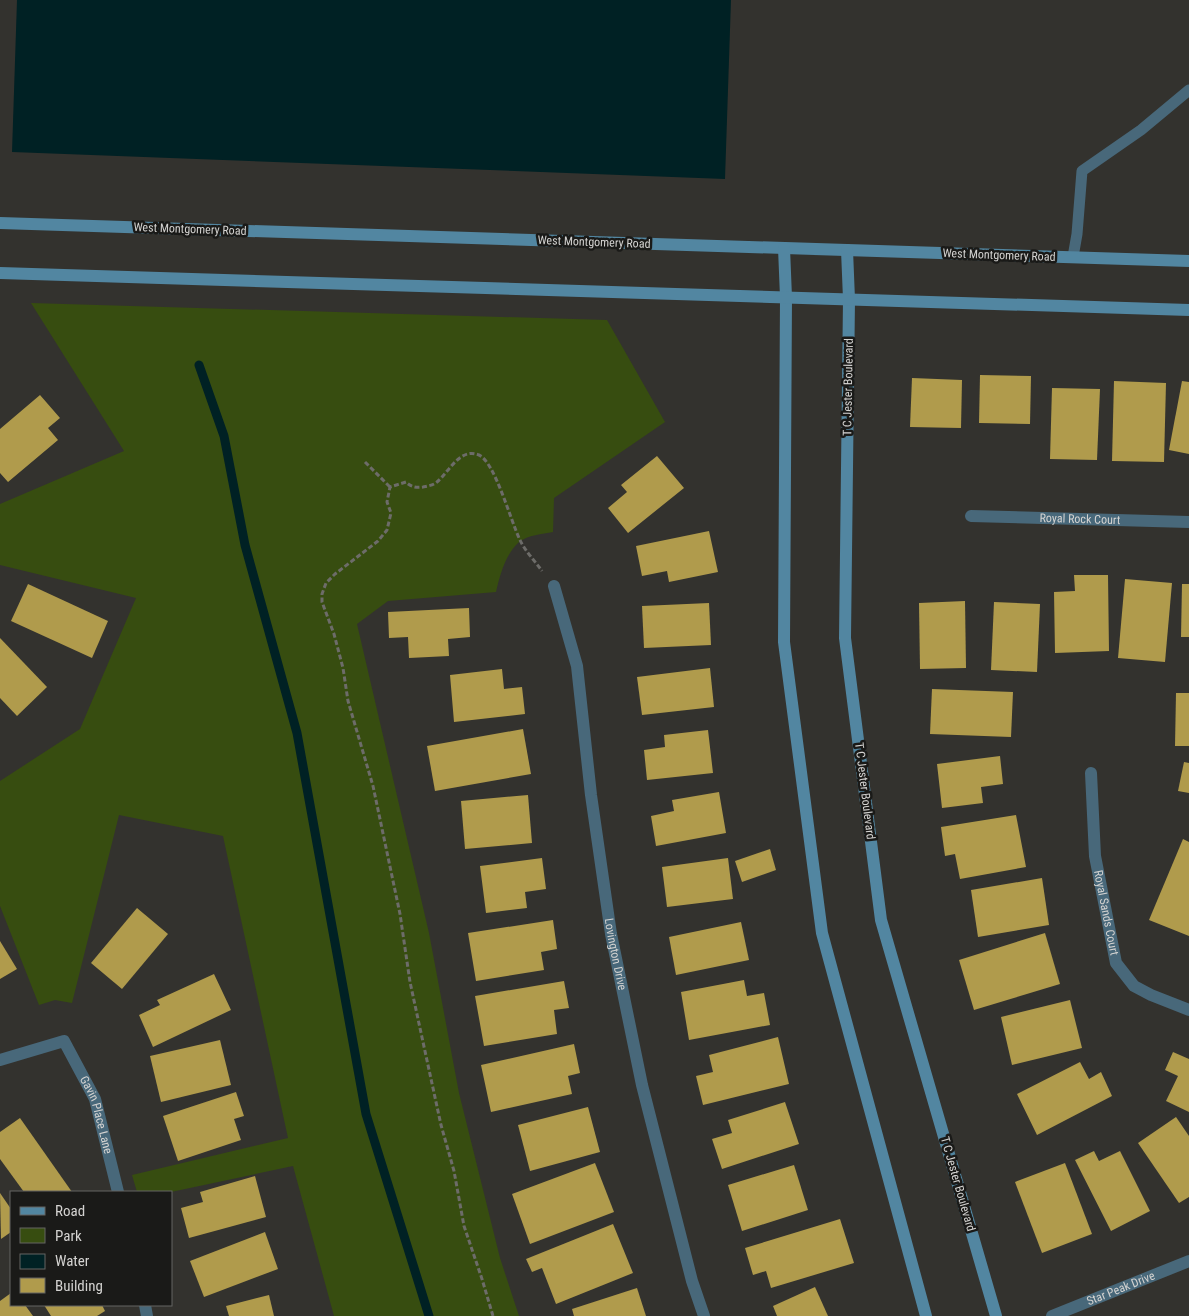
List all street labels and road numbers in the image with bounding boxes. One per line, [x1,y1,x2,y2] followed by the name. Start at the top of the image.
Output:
[133,220,247,238] street label: West Montgomery Road
[537,233,651,251] street label: West Montgomery Road
[942,246,1056,264] street label: West Montgomery Road
[840,338,856,436] street label: T C Jester Boulevard
[1039,511,1121,527] street label: Royal Rock Court
[852,742,878,840] street label: T C Jester Boulevard
[1091,869,1121,957] street label: Royal Sands Court
[602,917,629,992] street label: Lovington Drive
[77,1074,115,1156] street label: Gavin Place Lane
[938,1135,978,1233] street label: T C Jester Boulevard
[1085,1268,1157,1308] street label: Star Peak Drive

